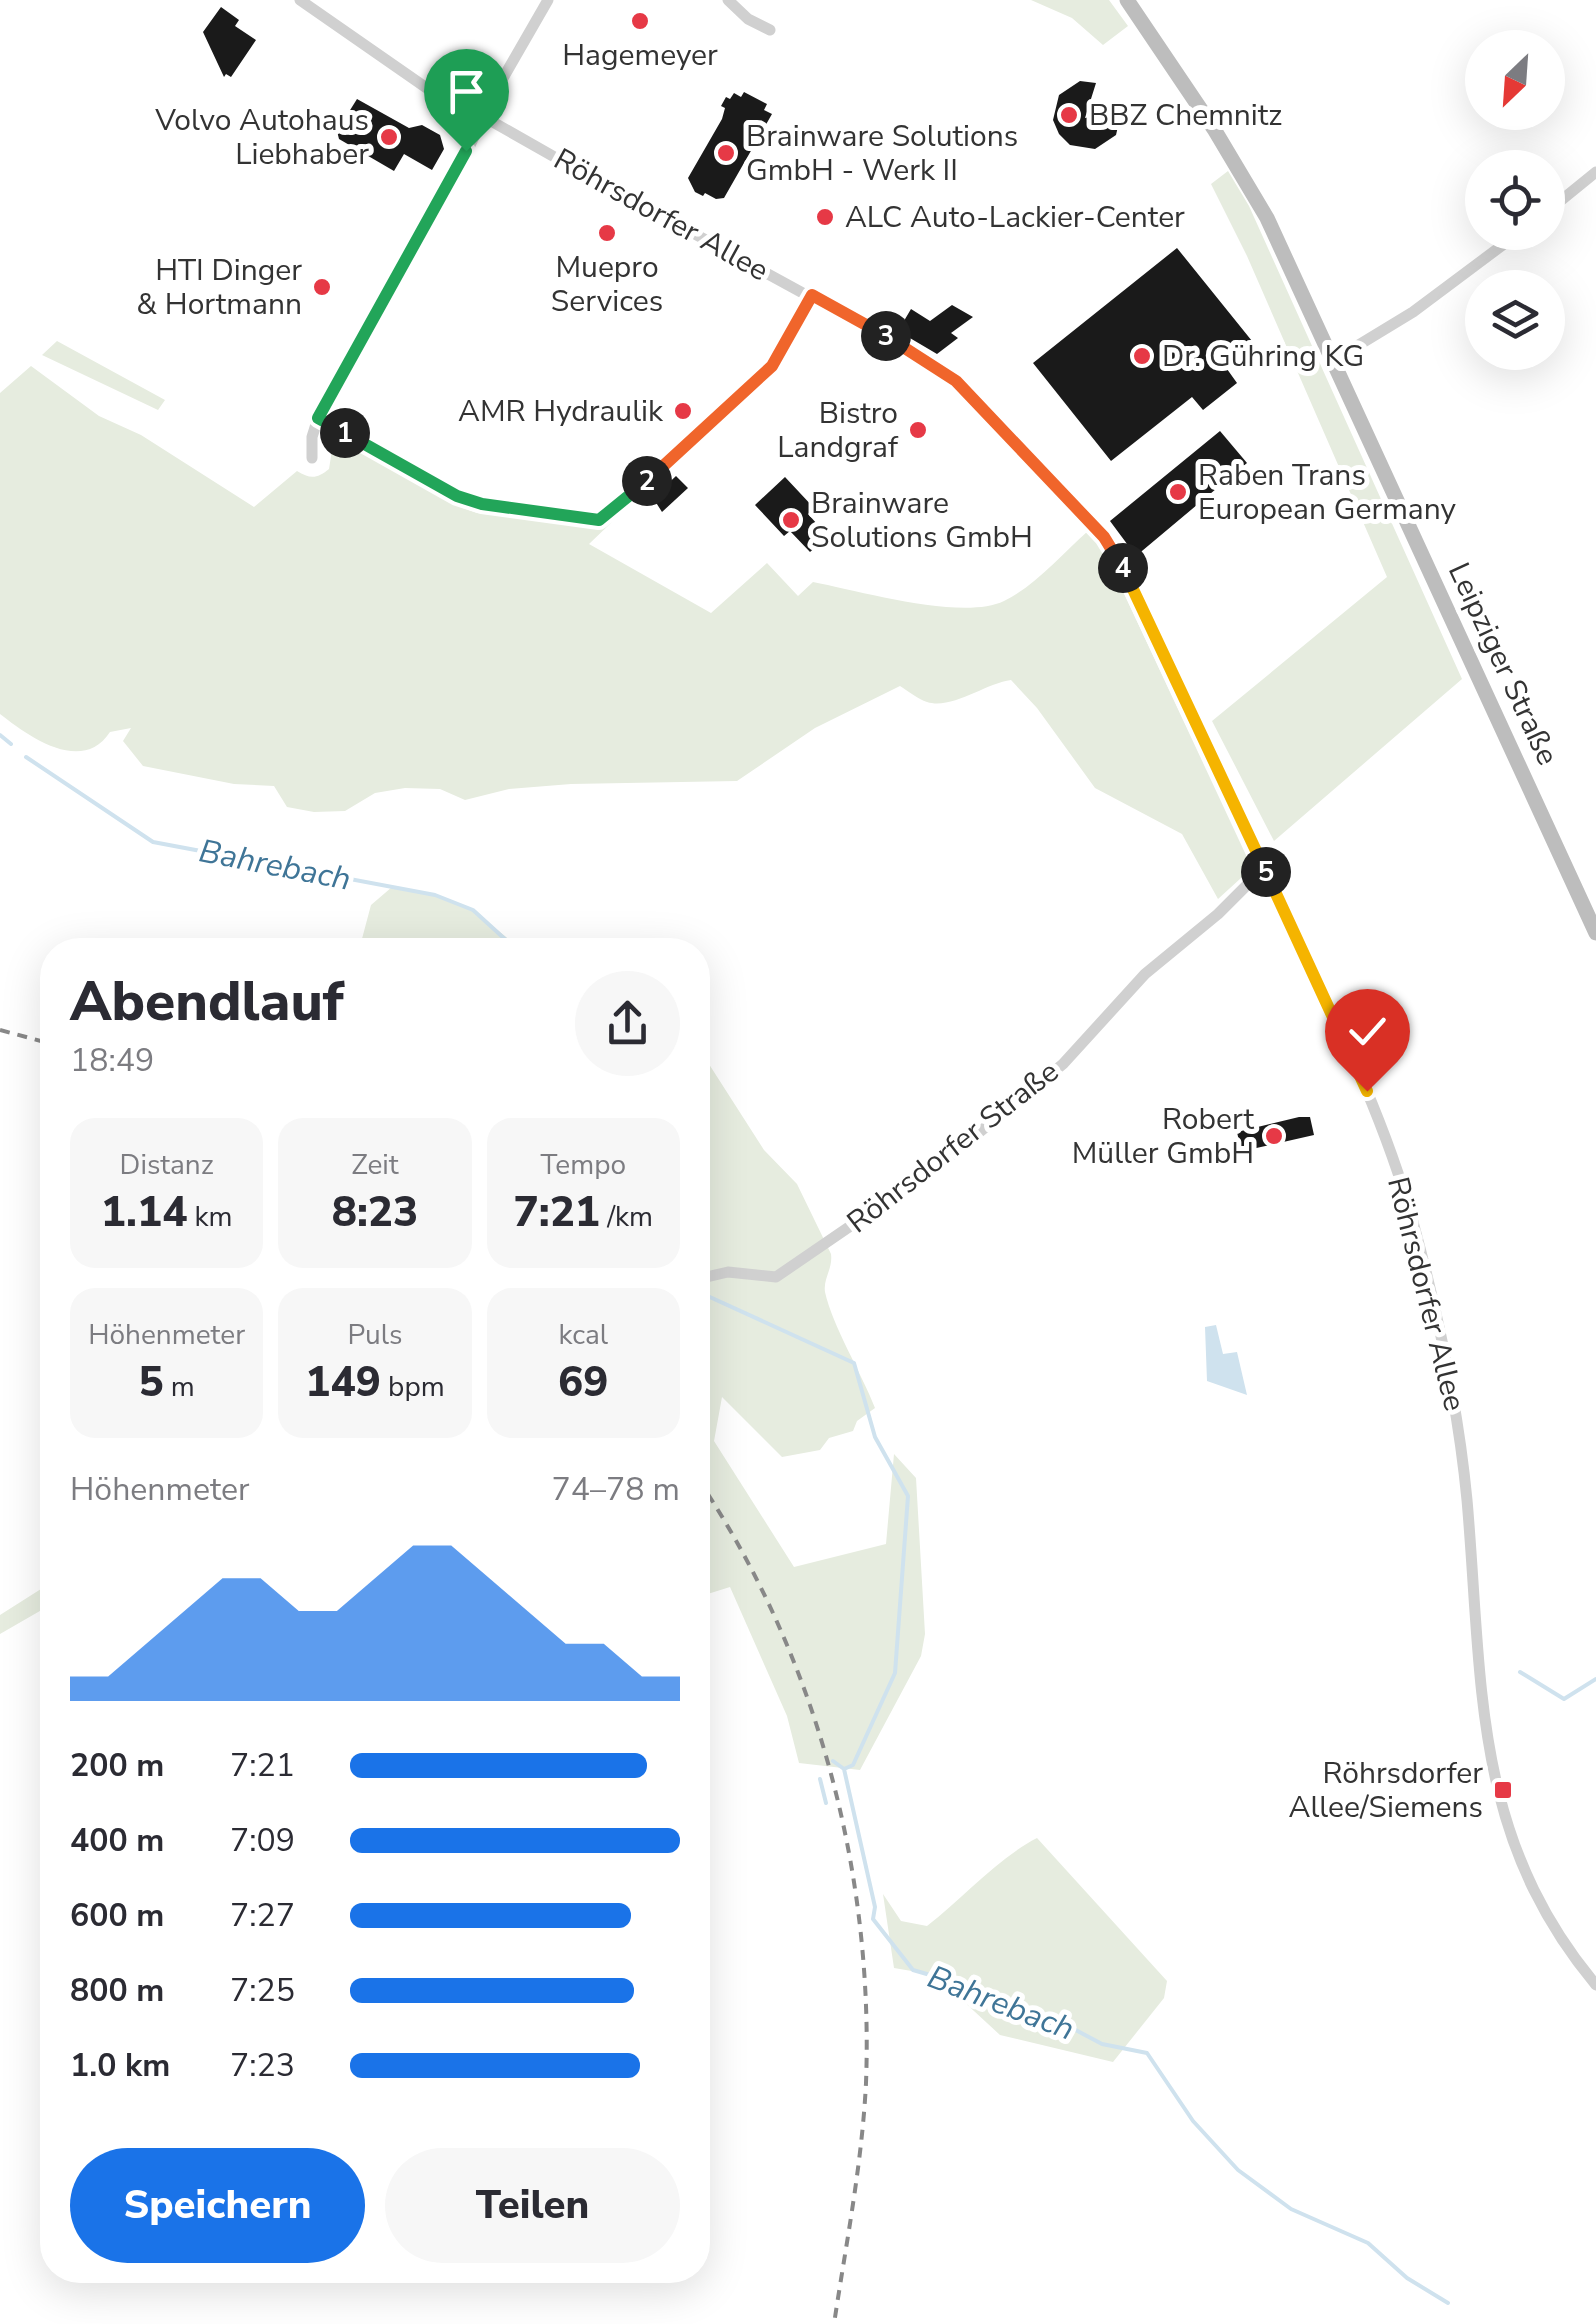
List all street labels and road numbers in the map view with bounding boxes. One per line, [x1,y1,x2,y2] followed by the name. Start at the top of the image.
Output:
[546,139,776,291] street label: Röhrsdorfer Allee
[1438,556,1568,772] street label: Leipziger Straße
[839,1051,1067,1243] street label: Röhrsdorfer Straße
[1377,1173,1475,1415] street label: Röhrsdorfer Allee

